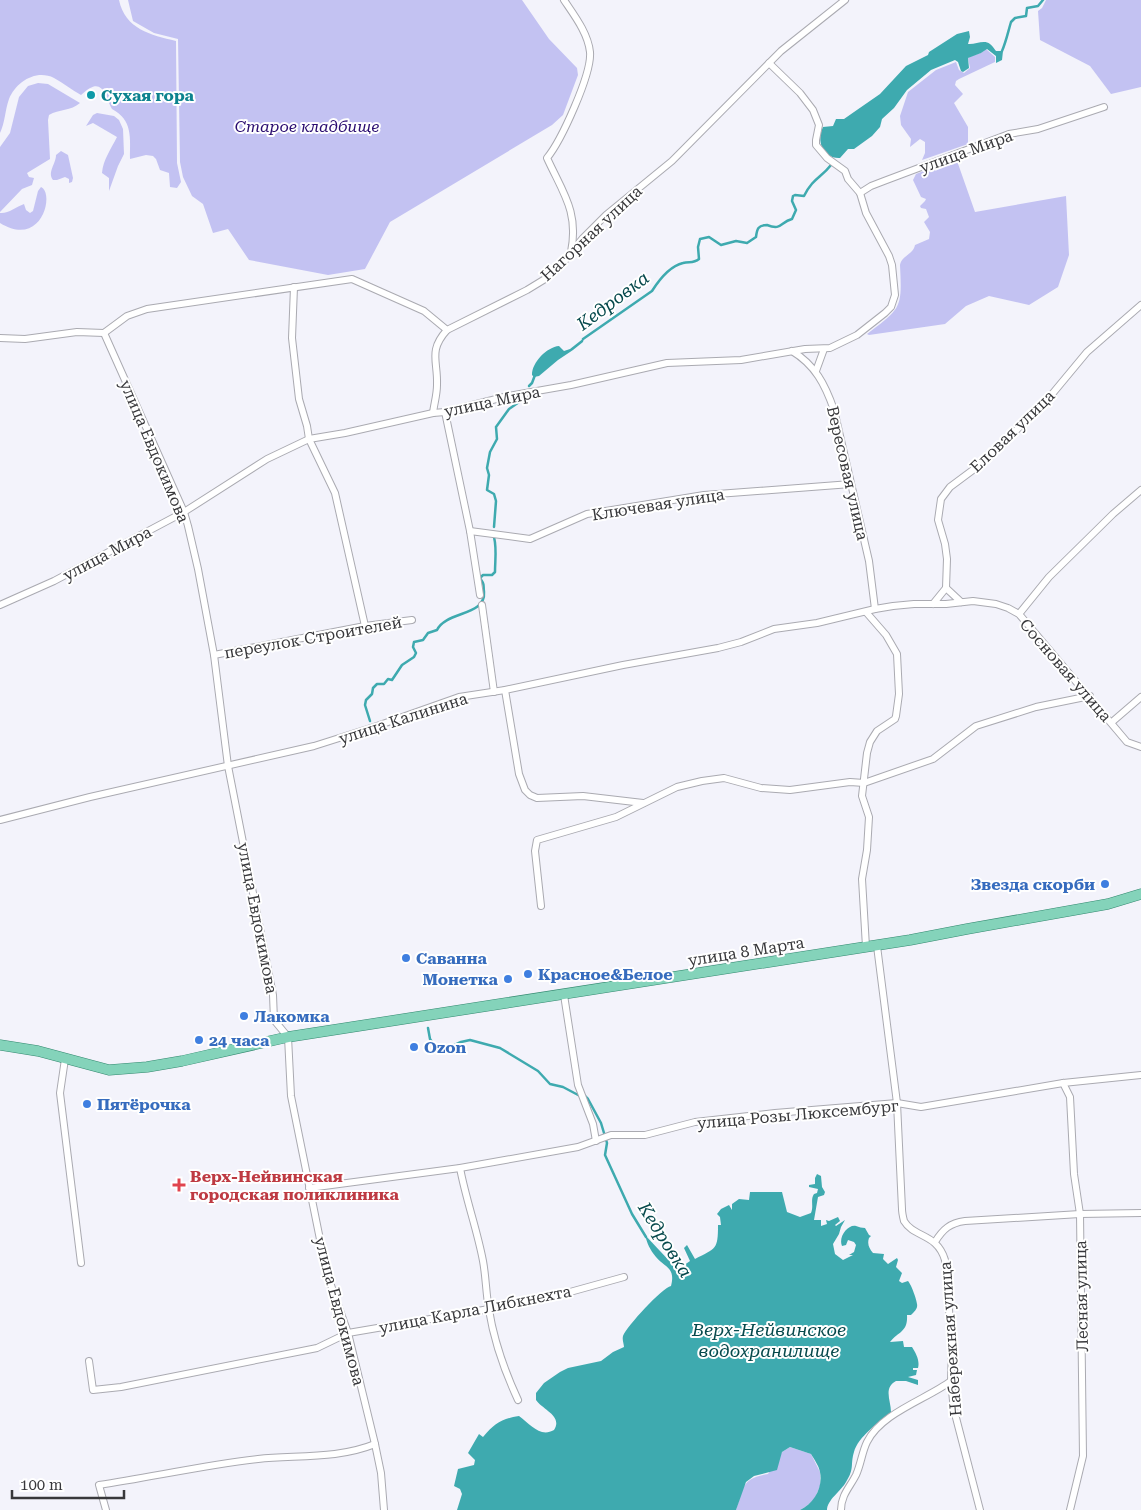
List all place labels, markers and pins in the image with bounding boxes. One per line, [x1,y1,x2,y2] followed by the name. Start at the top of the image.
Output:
[101,86,195,105] place label: Сухая гора
[85,89,97,101] marker: Сухая гора
[971,875,1095,894] place label: Звезда скорби
[1099,878,1111,890] marker: Звезда скорби
[416,949,487,968] place label: Саванна
[400,952,412,964] marker: Саванна
[538,965,673,984] place label: Красное&Белое
[522,968,534,980] marker: Красное&Белое
[422,970,499,989] place label: Монетка
[502,973,514,985] marker: Монетка
[254,1007,330,1026] place label: Лакомка
[238,1010,250,1022] marker: Лакомка
[209,1031,270,1050] place label: 24 часа
[193,1034,205,1046] marker: 24 часа
[424,1038,467,1057] place label: Ozon
[408,1041,420,1053] marker: Ozon
[97,1095,191,1114] place label: Пятёрочка
[81,1098,93,1110] marker: Пятёрочка
[190,1167,399,1204] place label: Верх-Нейвинская городская поликлиника
[172,1178,186,1192] marker: Верх-Нейвинская городская поликлиника

